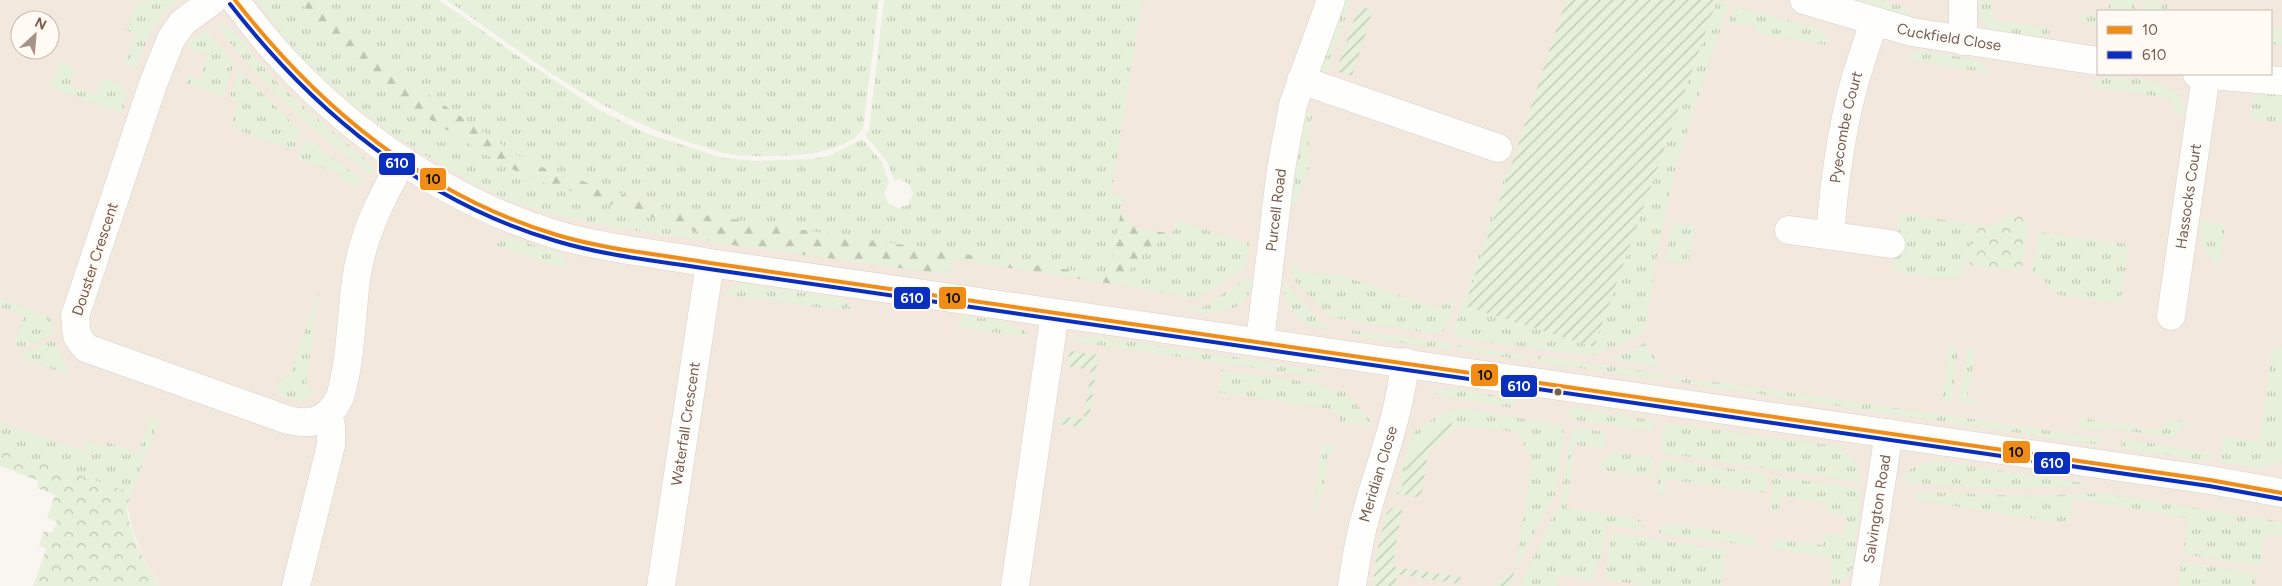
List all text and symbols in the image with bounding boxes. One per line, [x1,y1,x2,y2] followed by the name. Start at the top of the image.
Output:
[10,10,60,60] north arrow
[2097,10,2272,75] legend
[32,14,49,34] text: N
[1895,19,2003,55] street label: Cuckfield Close
[2142,21,2158,39] text: 10
[2142,46,2166,64] text: 610
[1826,69,1866,184] street label: Pyecombe Court
[2172,142,2205,250] street label: Hassocks Court
[378,152,416,176] line badge: 610
[385,155,409,172] text: 610
[419,167,447,191] line badge: 10
[1262,168,1290,252] street label: Purcell Road
[426,171,440,188] text: 10
[68,200,122,318] street label: Douster Crescent
[893,286,931,310] line badge: 610
[938,286,967,310] line badge: 10
[900,290,924,307] text: 610
[946,290,960,307] text: 10
[667,360,704,487] street label: Waterfall Crescent
[1470,363,1499,387] line badge: 10
[1478,367,1492,384] text: 10
[1500,374,1538,398] line badge: 610
[1507,378,1531,395] text: 610
[1553,387,1563,397] unlabelled marker
[1355,424,1401,524] street label: Meridian Close
[2002,440,2031,464] line badge: 10
[2009,444,2023,461] text: 10
[2033,451,2071,475] line badge: 610
[1860,453,1894,565] street label: Salvington Road
[2040,455,2064,472] text: 610

